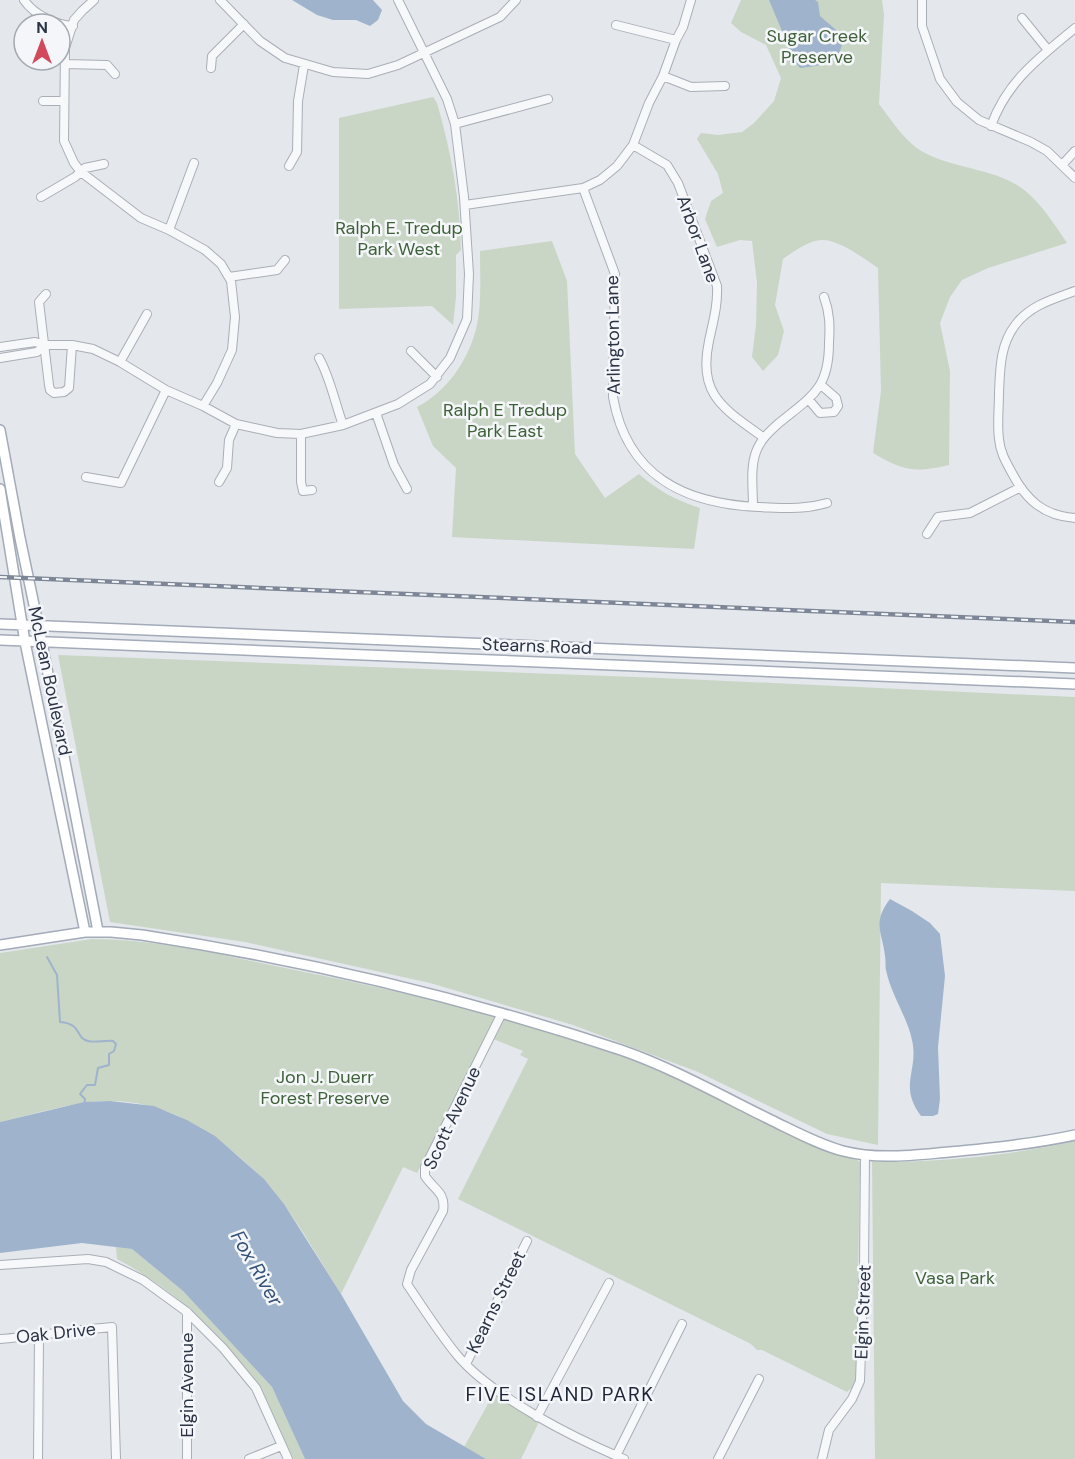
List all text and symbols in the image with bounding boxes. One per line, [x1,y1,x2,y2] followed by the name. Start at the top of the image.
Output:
[12,12,72,72] north arrow
[36,17,48,38] text: N
[767,24,867,69] park label: Sugar Creek Preserve
[671,192,725,286] street label: Arbor Lane
[335,216,463,261] park label: Ralph E. Tredup Park West
[600,275,626,395] street label: Arlington Lane
[443,398,567,443] park label: Ralph E Tredup Park East
[22,604,78,758] street label: McLean Boulevard
[482,632,592,660] street label: Stearns Road
[418,1063,486,1173] street label: Scott Avenue
[260,1065,390,1110] park label: Jon J. Duerr Forest Preserve
[225,1225,289,1311] water label: Fox River
[461,1247,531,1357] street label: Kearns Street
[849,1264,877,1360] street label: Elgin Street
[915,1266,995,1290] park label: Vasa Park
[15,1317,97,1349] street label: Oak Drive
[175,1333,199,1437] street label: Elgin Avenue
[465,1381,655,1407] district label: FIVE ISLAND PARK

